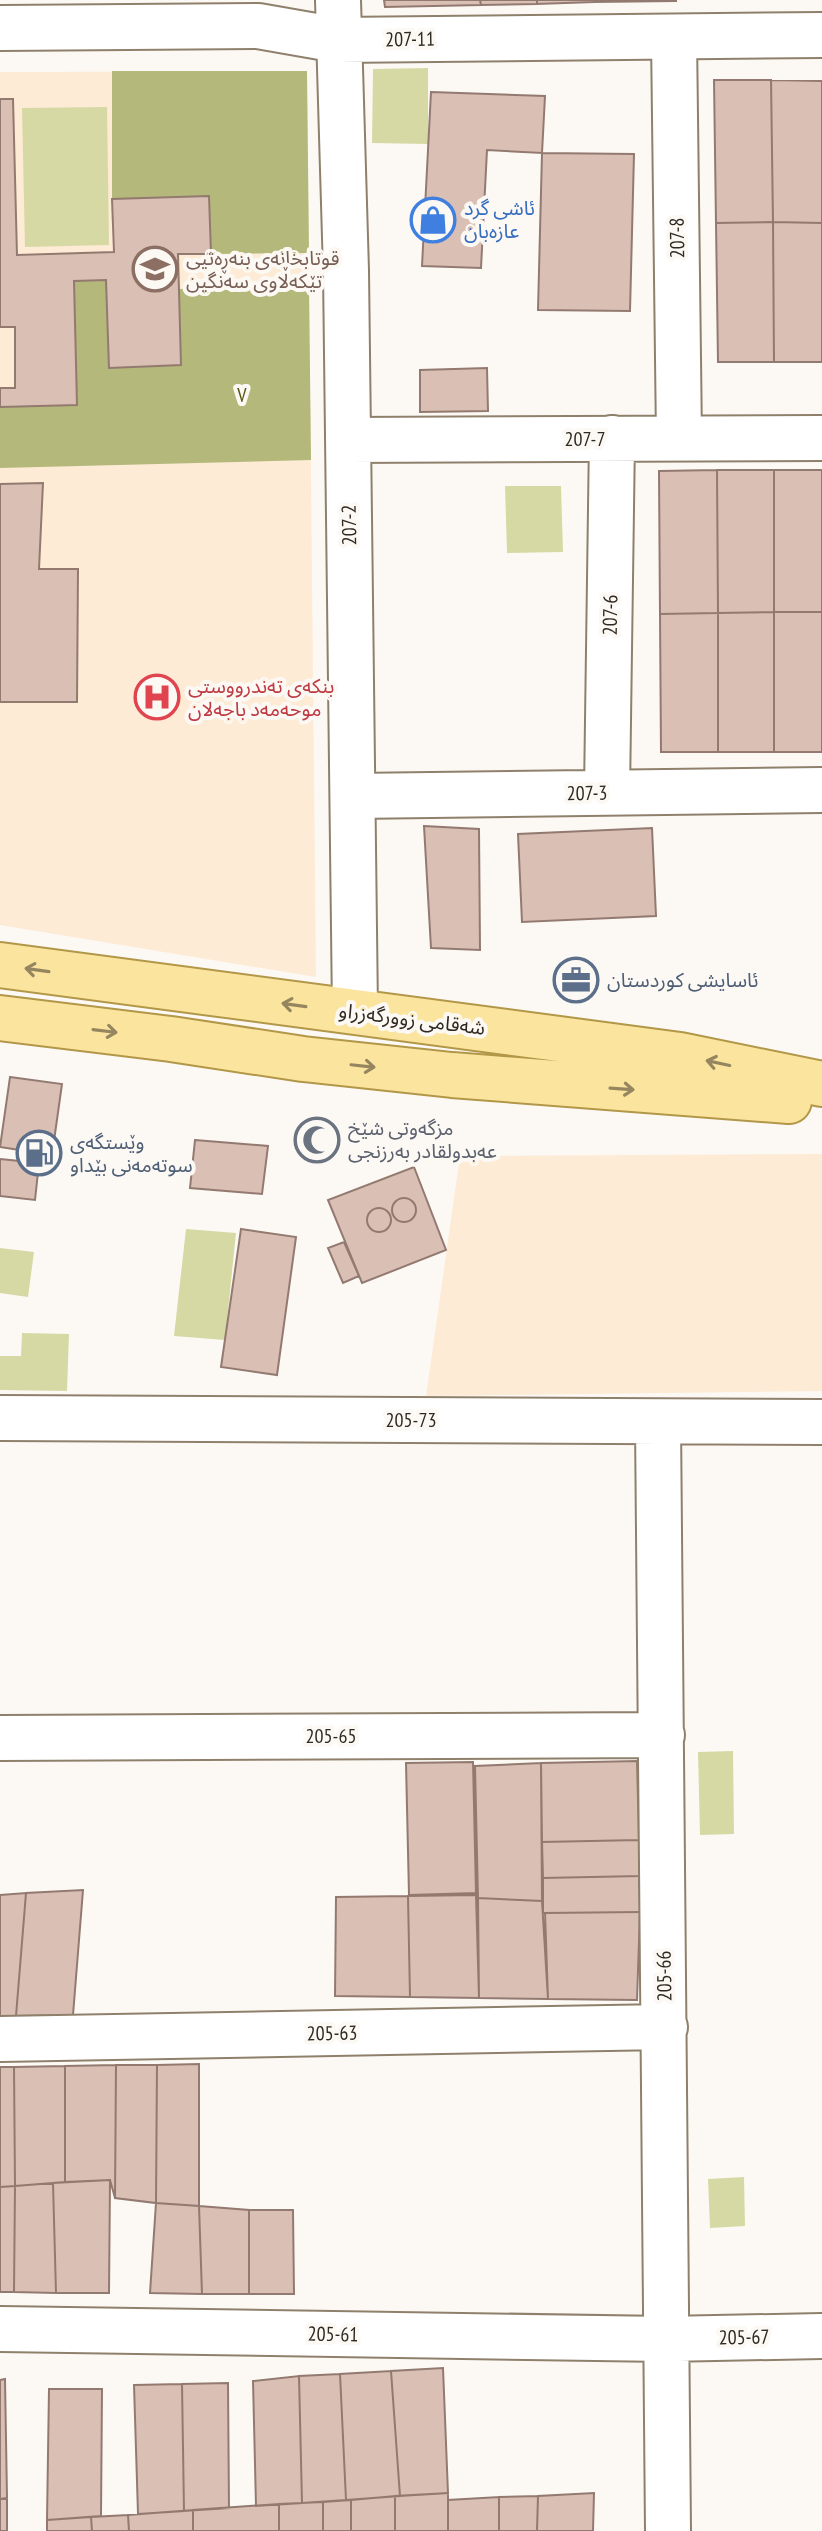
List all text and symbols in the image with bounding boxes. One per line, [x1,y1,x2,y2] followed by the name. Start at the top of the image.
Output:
[385,26,435,52] street label: 207-11
[464,195,535,244] place label: ئاشی گرد عازه‌بان
[409,196,457,244] shop icon: ئاشی گرد عازه‌بان
[664,217,690,259] street label: 207-8
[131,245,179,293] school or university icon: قوتابخانەی بنەڕەتیی تێکەڵاوی سەنگین
[186,245,339,294] place label: قوتابخانەی بنەڕەتیی تێکەڵاوی سەنگین
[236,382,247,408] park label: V
[565,426,605,452] street label: 207-7
[336,504,362,546] street label: 207-2
[597,594,623,636] street label: 207-6
[133,673,181,721] hospital icon: بنکەی تەندرووستی موحەمەد باجەلان
[188,673,334,722] place label: بنکەی تەندرووستی موحەمەد باجەلان
[566,780,608,806] street label: 207-3
[552,956,600,1004] office icon: ئاسایشی كوردستان
[25,962,50,977] one-way arrow
[607,967,758,993] place label: ئاسایشی كوردستان
[282,997,307,1012] one-way arrow
[337,997,487,1041] street label: شەقامی زوورگەزراو
[92,1024,117,1039] one-way arrow
[706,1055,731,1070] one-way arrow
[349,1058,376,1073] one-way arrow
[608,1081,635,1096] one-way arrow
[348,1115,497,1164] place label: مزگەوتی شێخ عەبدولقادر بەرزنجی
[293,1116,341,1164] mosque icon: مزگەوتی شێخ عەبدولقادر بەرزنجی
[15,1129,63,1177] fuel station icon: وێستگەی سوتەمەنی بێداو
[70,1129,193,1178] place label: وێستگەی سوتەمەنی بێداو
[386,1407,436,1433] street label: 205-73
[306,1723,356,1749] street label: 205-65
[651,1950,677,2002] street label: 205-66
[306,2020,358,2046] street label: 205-63
[307,2321,359,2347] street label: 205-61
[718,2324,770,2350] street label: 205-67

